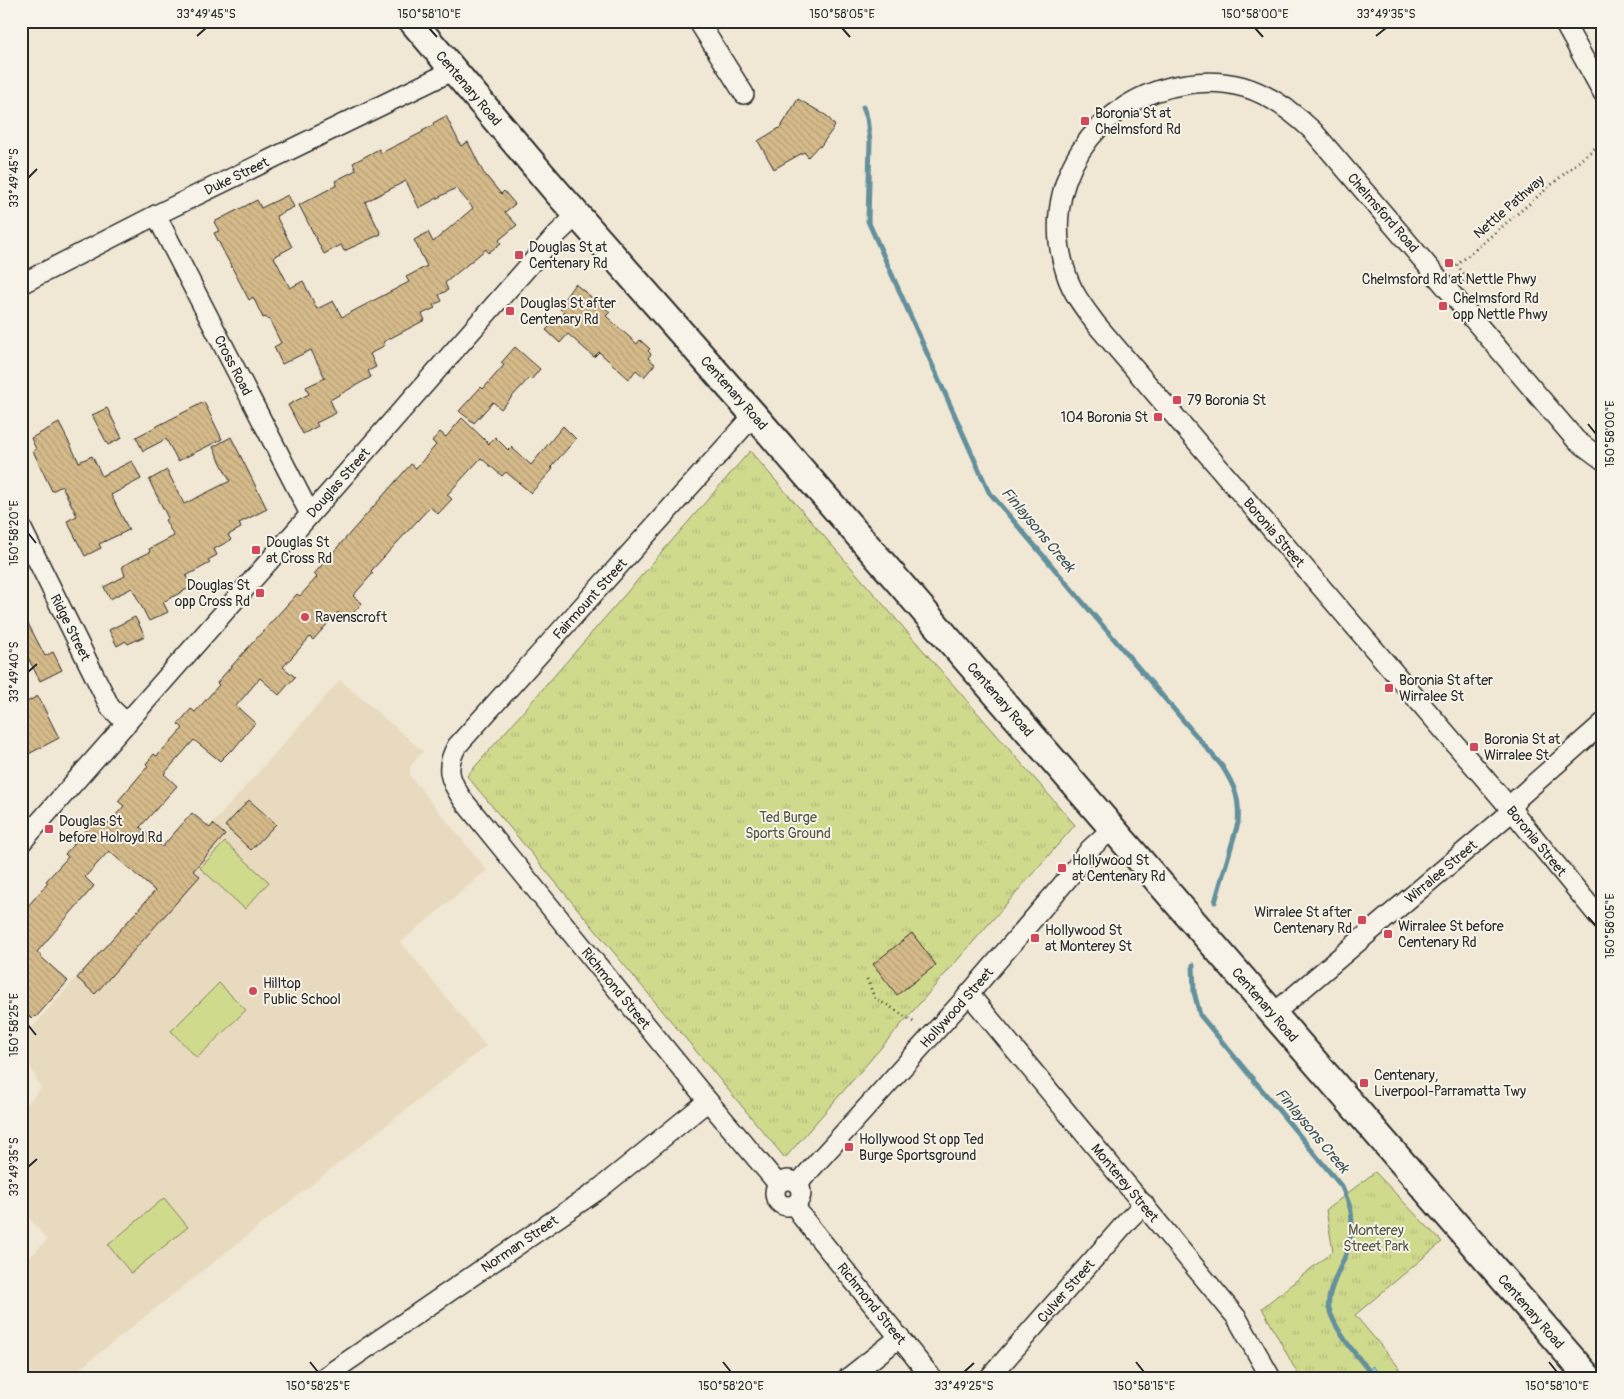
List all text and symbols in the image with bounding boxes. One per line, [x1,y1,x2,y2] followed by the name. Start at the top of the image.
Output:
[176,7,236,22] text: 33°49'45"S
[397,7,461,22] text: 150°58'10"E
[809,7,875,22] text: 150°58'05"E
[1221,7,1289,22] text: 150°58'00"E
[1356,7,1416,22] text: 33°49'35"S
[432,47,505,129] street label: Centenary Road
[1095,105,1181,138] place label: Boronia St at Chelmsford Rd
[1079,115,1091,127] marker: Boronia St at Chelmsford Rd
[7,148,22,208] text: 33°49'45"S
[201,153,272,199] street label: Duke Street
[1344,170,1422,256] street label: Chelmsford Road
[1470,172,1548,242] street label: Nettle Pathway
[529,239,608,272] place label: Douglas St at Centenary Rd
[513,249,525,261] marker: Douglas St at Centenary Rd
[1443,257,1455,269] marker: Chelmsford Rd at Nettle Phwy
[1362,271,1536,288] place label: Chelmsford Rd at Nettle Phwy
[1453,290,1548,323] place label: Chelmsford Rd opp Nettle Phwy
[520,295,616,328] place label: Douglas St after Centenary Rd
[1437,300,1449,312] marker: Chelmsford Rd opp Nettle Phwy
[504,305,516,317] marker: Douglas St after Centenary Rd
[211,332,256,398] street label: Cross Road
[697,352,771,433] street label: Centenary Road
[1187,392,1266,409] place label: 79 Boronia St
[1171,394,1183,406] marker: 79 Boronia St
[1603,400,1618,468] text: 150°58'00"E
[1061,409,1148,426] place label: 104 Boronia St
[1152,411,1164,423] marker: 104 Boronia St
[303,444,374,521] street label: Douglas Street
[997,484,1080,578] water label: Finlaysons Creek
[1240,494,1309,571] street label: Boronia Street
[7,500,22,566] text: 150°58'20"E
[266,534,332,567] place label: Douglas St at Cross Rd
[250,544,262,556] marker: Douglas St at Cross Rd
[549,555,631,643] street label: Fairmount Street
[175,577,250,610] place label: Douglas St opp Cross Rd
[254,587,266,599] marker: Douglas St opp Cross Rd
[47,591,94,664] street label: Ridge Street
[315,609,387,626] place label: Ravenscroft
[299,611,311,623] marker: Ravenscroft
[7,641,22,703] text: 33°49'40"S
[964,659,1037,740] street label: Centenary Road
[1399,672,1493,705] place label: Boronia St after Wirralee St
[1383,682,1395,694] marker: Boronia St after Wirralee St
[1484,731,1560,764] place label: Boronia St at Wirralee St
[1468,741,1480,753] marker: Boronia St at Wirralee St
[1503,802,1571,880] street label: Boronia Street
[745,809,831,842] park label: Ted Burge Sports Ground
[59,813,163,846] place label: Douglas St before Holroyd Rd
[43,823,55,835] marker: Douglas St before Holroyd Rd
[1401,836,1481,907] street label: Wirralee Street
[1072,852,1166,885] place label: Hollywood St at Centenary Rd
[1056,862,1068,874] marker: Hollywood St at Centenary Rd
[1603,893,1618,959] text: 150°58'05"E
[1254,904,1352,937] place label: Wirralee St after Centenary Rd
[1356,914,1368,926] marker: Wirralee St after Centenary Rd
[1398,918,1504,951] place label: Wirralee St before Centenary Rd
[1045,922,1132,955] place label: Hollywood St at Monterey St
[1382,928,1394,940] marker: Wirralee St before Centenary Rd
[1029,932,1041,944] marker: Hollywood St at Monterey St
[578,944,655,1033] street label: Richmond Street
[916,964,997,1051] street label: Hollywood Street
[1228,964,1302,1045] street label: Centenary Road
[263,975,341,1008] place label: Hilltop Public School
[247,985,259,997] marker: Hilltop Public School
[7,993,22,1057] text: 150°58'25"E
[1374,1067,1526,1100] place label: Centenary, Liverpool-Parramatta Twy
[1358,1077,1370,1089] marker: Centenary, Liverpool-Parramatta Twy
[1271,1085,1354,1179] water label: Finlaysons Creek
[859,1131,984,1164] place label: Hollywood St opp Ted Burge Sportsground
[7,1137,22,1197] text: 33°49'35"S
[1088,1140,1163,1226] street label: Monterey Street
[843,1141,855,1153] marker: Hollywood St opp Ted Burge Sportsground
[478,1211,562,1276] street label: Norman Street
[1343,1222,1409,1255] park label: Monterey Street Park
[1033,1256,1098,1326] street label: Culver Street
[834,1259,910,1348] street label: Richmond Street
[1494,1271,1568,1352] street label: Centenary Road
[286,1379,350,1394] text: 150°58'25"E
[698,1379,764,1394] text: 150°58'20"E
[934,1379,994,1394] text: 33°49'25"S
[1113,1379,1175,1394] text: 150°58'15"E
[1525,1379,1589,1394] text: 150°58'10"E

